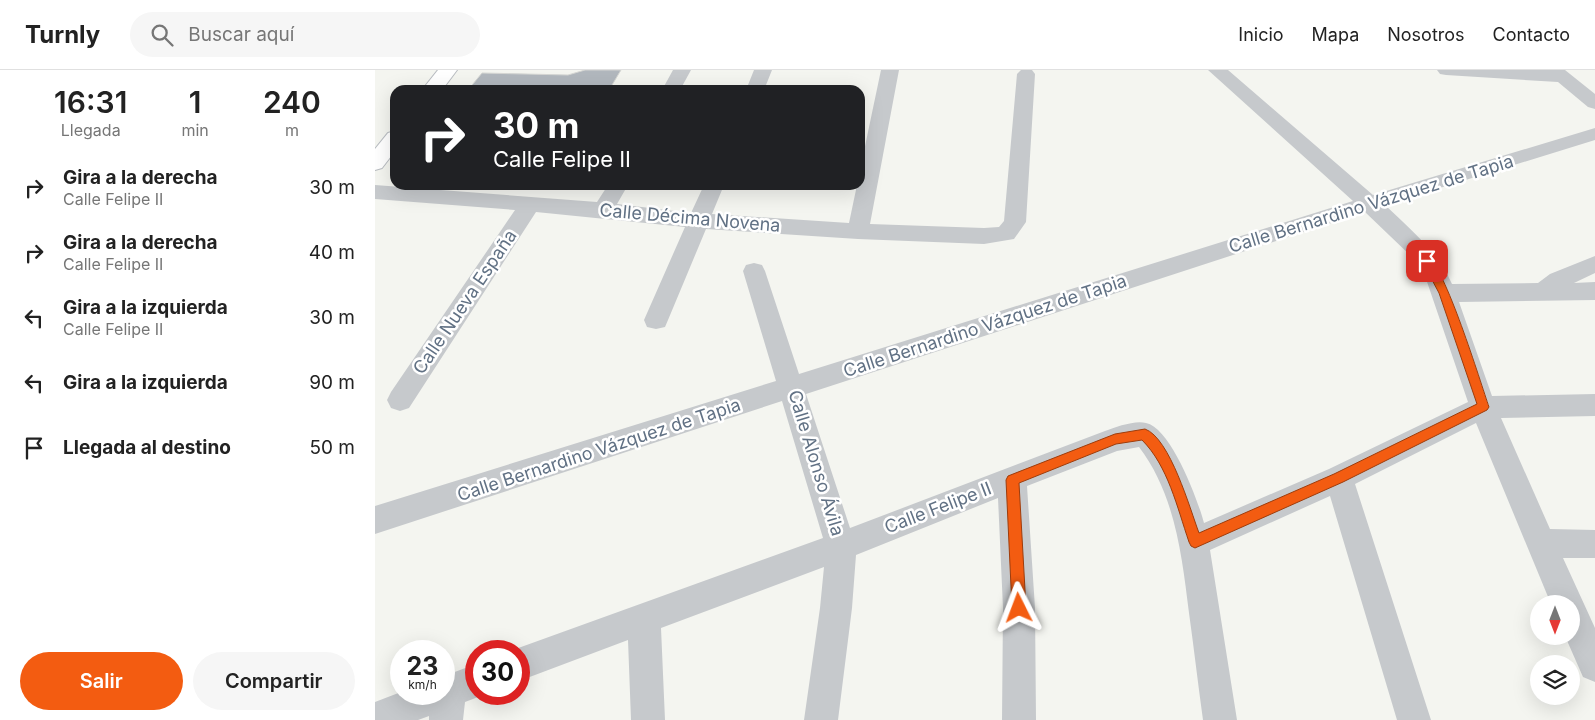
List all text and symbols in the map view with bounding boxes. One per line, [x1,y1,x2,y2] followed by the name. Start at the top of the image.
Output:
[130,12,480,57] search box
[25,20,100,49] text: Turnly
[148,21,176,49] icon: search
[188,23,294,46] text: Buscar aquí
[1238,24,1284,45] text: Inicio
[1312,24,1359,45] text: Mapa
[1387,24,1465,45] text: Nosotros
[1493,24,1570,45] text: Contacto
[54,84,127,120] text: 16:31
[189,84,201,120] text: 1
[263,84,321,120] text: 240
[493,104,579,146] text: 30 m
[410,105,475,170] icon: right
[61,120,121,140] text: Llegada
[181,120,209,140] text: min
[285,120,299,140] text: m
[493,146,631,172] text: Calle Felipe II
[1226,150,1516,257] street label: Calle Bernardino Vázquez de Tapia
[63,166,218,189] text: Gira a la derecha
[20,174,48,202] icon: right
[309,176,355,199] text: 30 m
[63,189,163,209] text: Calle Felipe II
[599,199,781,236] street label: Calle Décima Novena
[409,226,521,378] street label: Calle Nueva España
[63,231,218,254] text: Gira a la derecha
[20,239,48,267] icon: right
[1406,240,1448,282] pin
[309,241,355,264] text: 40 m
[1413,247,1441,275] icon: arrive
[63,254,163,274] text: Calle Felipe II
[841,270,1129,381] street label: Calle Bernardino Vázquez de Tapia
[63,296,228,319] text: Gira a la izquierda
[20,304,48,332] icon: left
[309,306,355,329] text: 30 m
[63,319,163,339] text: Calle Felipe II
[20,369,48,397] icon: left
[63,371,228,394] text: Gira a la izquierda
[309,371,355,394] text: 90 m
[784,387,850,538] street label: Calle Alonso Ávila
[455,394,743,505] street label: Calle Bernardino Vázquez de Tapia
[20,434,48,462] icon: arrive
[63,436,231,459] text: Llegada al destino
[309,436,355,459] text: 50 m
[881,477,994,538] street label: Calle Felipe II
[992,581,1044,633] position arrow
[1530,595,1580,645] north arrow
[1530,595,1580,705] map controls
[465,640,530,705] speed limit sign: 30
[407,651,438,681] text: 23
[20,652,183,710] button: Salir
[193,652,355,710] button: Compartir
[1530,655,1580,705] button: layers
[408,677,437,692] text: km/h

